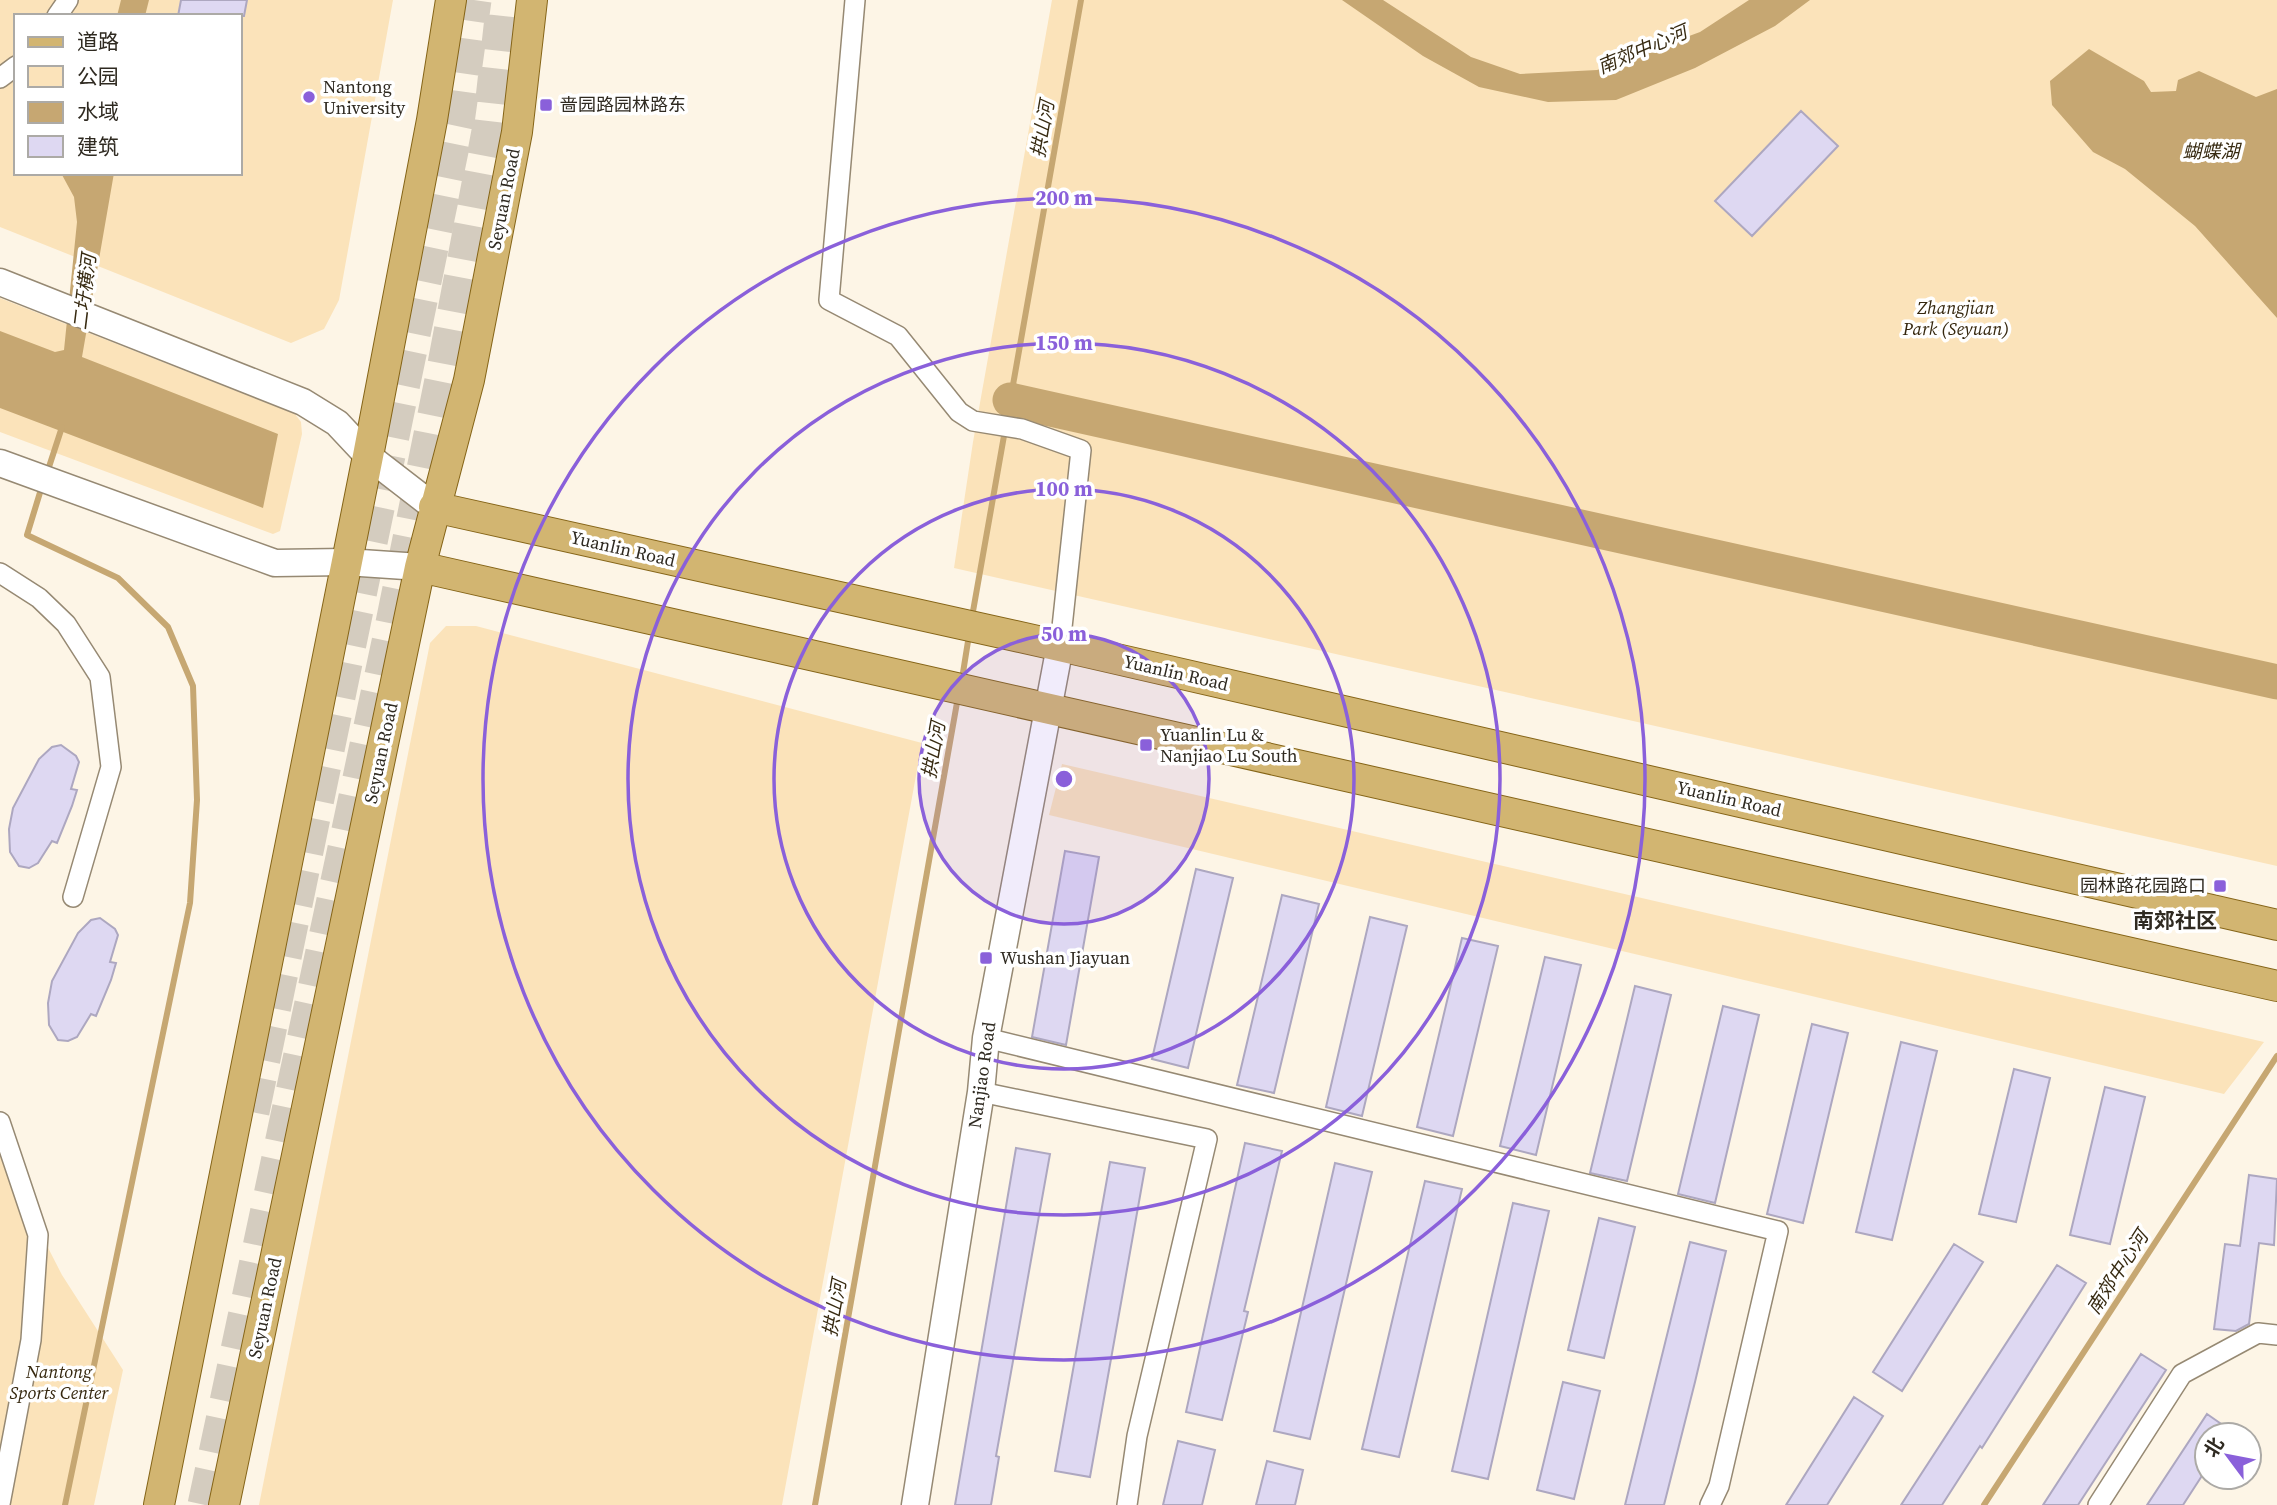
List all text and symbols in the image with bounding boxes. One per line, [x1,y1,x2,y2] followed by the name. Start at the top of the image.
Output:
[14,14,242,175] legend
[1593,17,1694,80] water label: 南郊中心河
[77,27,119,56] text: 道路
[77,62,119,91] text: 公园
[323,74,406,120] place label: Nantong University
[301,89,317,105] marker: Nantong University
[560,92,686,117] place label: 啬园路园林路东
[1024,95,1060,159] water label: 拱山河
[77,97,119,126] text: 水域
[538,97,554,113] marker: 啬园路园林路东
[77,132,119,161] text: 建筑
[2182,138,2242,164] water label: 蝴蝶湖
[481,146,526,252] street label: Seyuan Road
[1035,183,1093,212] text: 200 m
[66,249,102,331] water label: 二圩横河
[1902,295,2009,341] park label: Zhangjian Park (Seyuan)
[1035,328,1093,357] text: 150 m
[1035,474,1093,503] text: 100 m
[568,524,678,573] street label: Yuanlin Road
[1041,619,1087,648] text: 50 m
[1121,648,1231,697] street label: Yuanlin Road
[358,700,403,806] street label: Seyuan Road
[915,716,951,780] water label: 拱山河
[1160,722,1298,768] place label: Yuanlin Lu & Nanjiao Lu South
[1138,737,1154,753] marker: Yuanlin Lu & Nanjiao Lu South
[1052,767,1076,791] centre of rings
[1674,774,1784,823] street label: Yuanlin Road
[2080,873,2206,898] place label: 园林路花园路口
[2212,878,2228,894] marker: 园林路花园路口
[2133,906,2217,935] district label: 南郊社区
[1000,945,1130,970] place label: Wushan Jiayuan
[978,950,994,966] marker: Wushan Jiayuan
[962,1020,1001,1130] street label: Nanjiao Road
[2080,1222,2156,1319] water label: 南郊中心河
[242,1255,287,1361] street label: Seyuan Road
[816,1274,852,1338] water label: 拱山河
[9,1359,109,1405] park label: Nantong Sports Center
[2193,1421,2263,1491] north arrow
[2198,1432,2230,1462] text: 北

